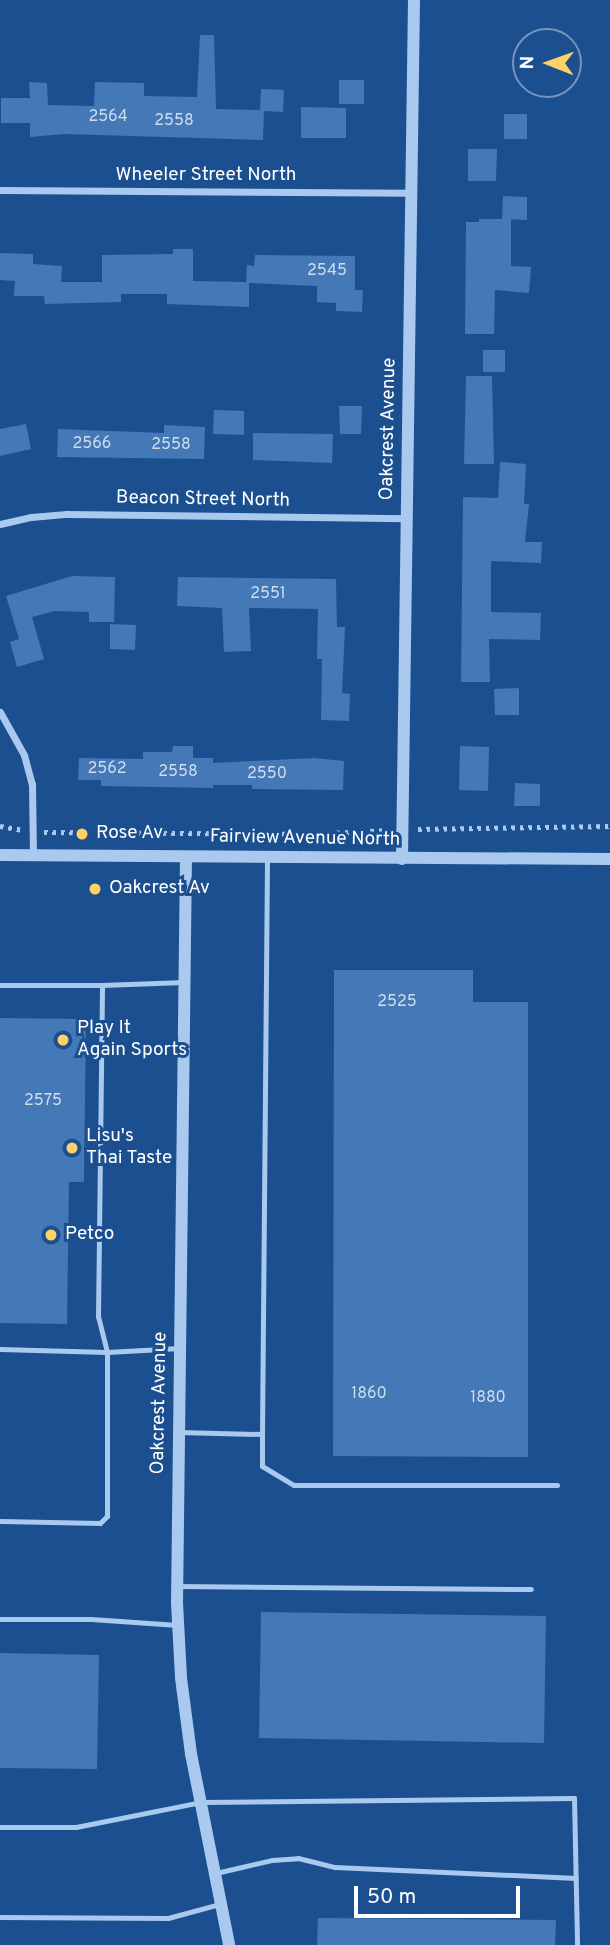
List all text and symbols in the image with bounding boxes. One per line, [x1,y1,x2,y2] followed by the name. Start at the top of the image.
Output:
[512,28,582,98] north arrow
[516,56,540,70] text: N
[88,107,128,127] house number: 2564
[154,111,194,131] house number: 2558
[116,165,296,187] street label: Wheeler Street North
[307,261,347,281] house number: 2545
[376,357,402,501] street label: Oakcrest Avenue
[73,434,111,454] house number: 2566
[151,435,191,455] house number: 2558
[116,487,290,513] street label: Beacon Street North
[250,584,286,604] house number: 2551
[87,759,127,779] house number: 2562
[158,762,198,782] house number: 2558
[247,764,287,784] house number: 2550
[96,823,164,845] place label: Rose Av
[74,826,90,842] marker: Rose Av
[209,826,401,852] street label: Fairview Avenue North
[109,878,211,900] place label: Oakcrest Av
[87,881,103,897] marker: Oakcrest Av
[377,992,417,1012] house number: 2525
[77,1018,187,1062] place label: Play It Again Sports
[55,1032,71,1048] marker: Play It Again Sports
[24,1091,62,1111] house number: 2575
[86,1126,173,1170] place label: Lisu's Thai Taste
[64,1140,80,1156] marker: Lisu's Thai Taste
[65,1224,114,1246] place label: Petco
[43,1227,59,1243] marker: Petco
[147,1331,173,1475] street label: Oakcrest Avenue
[351,1384,387,1404] house number: 1860
[470,1388,506,1408] house number: 1880
[358,1871,524,1915] scale bar
[367,1884,416,1911] text: 50 m

